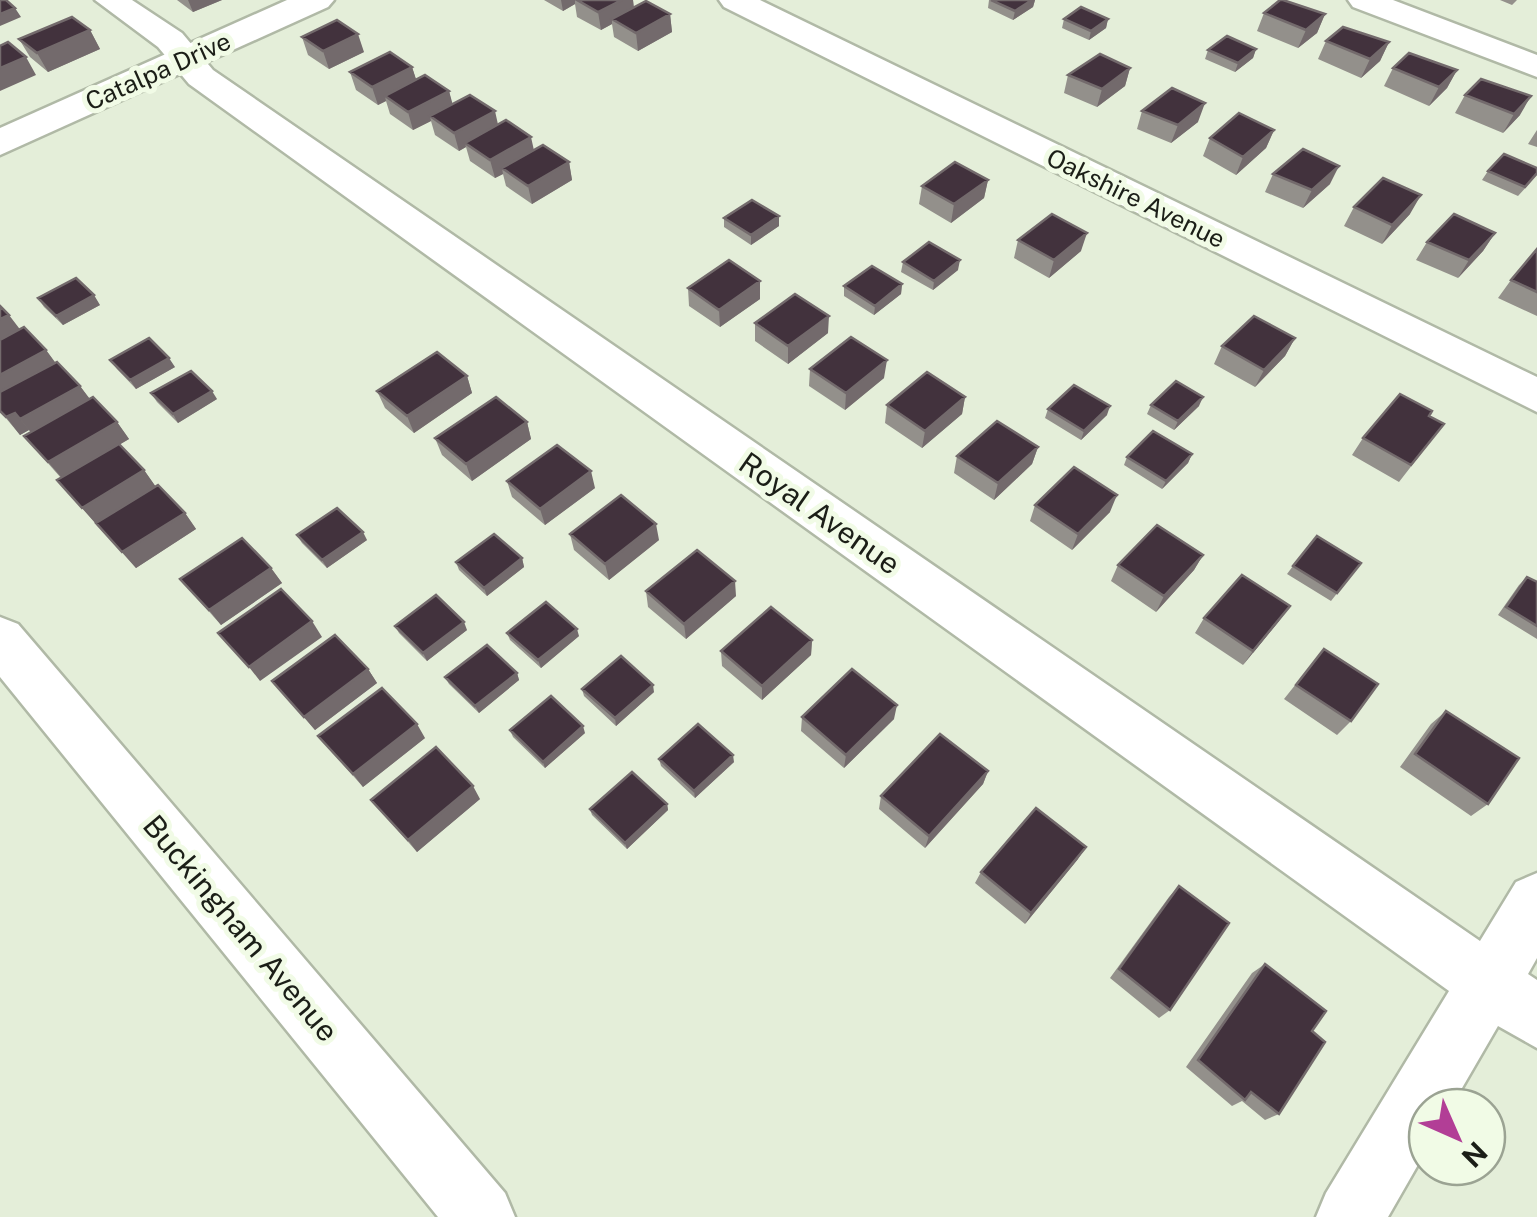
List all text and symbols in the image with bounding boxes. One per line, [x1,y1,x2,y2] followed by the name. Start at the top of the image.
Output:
[81,26,235,116] street label: Catalpa Drive
[1042,142,1230,254] street label: Oakshire Avenue
[733,444,907,582] street label: Royal Avenue
[136,808,346,1048] street label: Buckingham Avenue
[1407,1087,1507,1187] north arrow
[1456,1136,1494,1174] text: N

